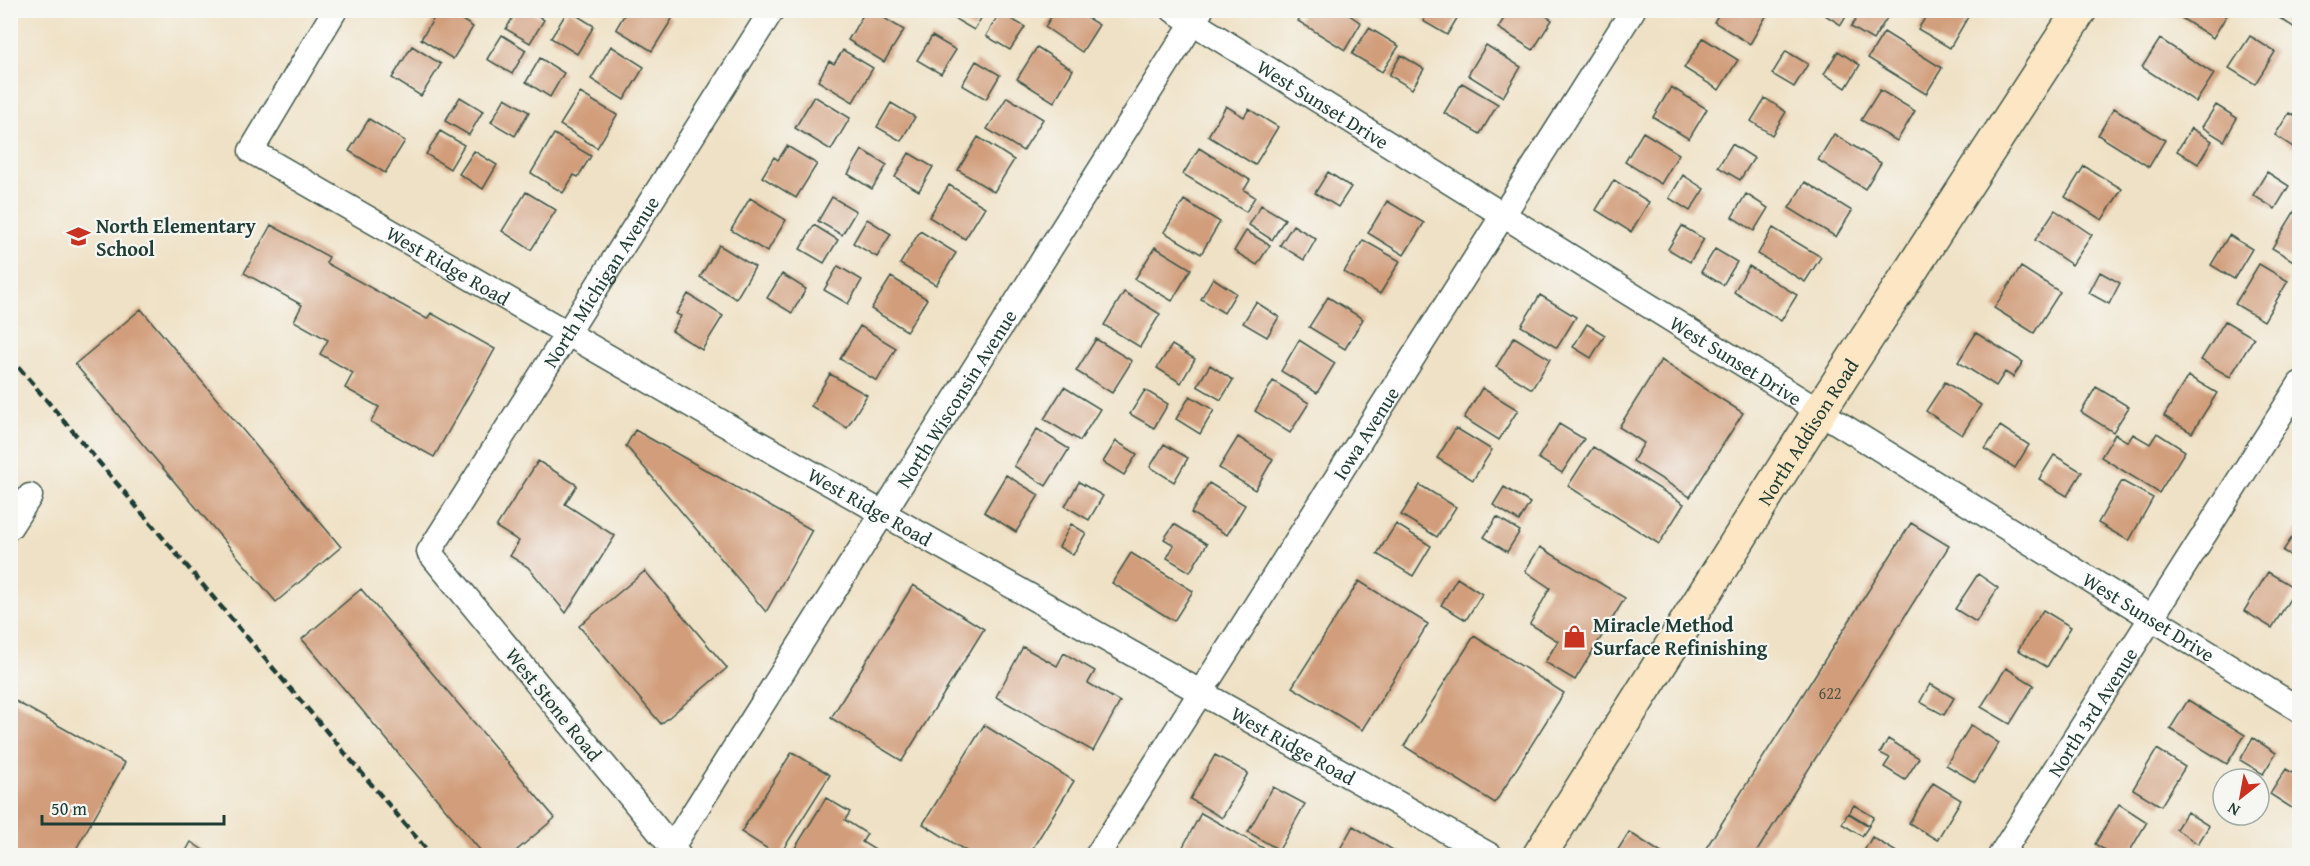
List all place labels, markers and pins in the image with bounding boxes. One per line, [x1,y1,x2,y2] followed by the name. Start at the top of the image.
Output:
[96,211,257,263] place label: North Elementary School
[65,223,91,249] school or university icon: North Elementary School
[1593,610,1768,662] place label: Miracle Method Surface Refinishing
[1562,623,1588,649] shop icon: Miracle Method Surface Refinishing

